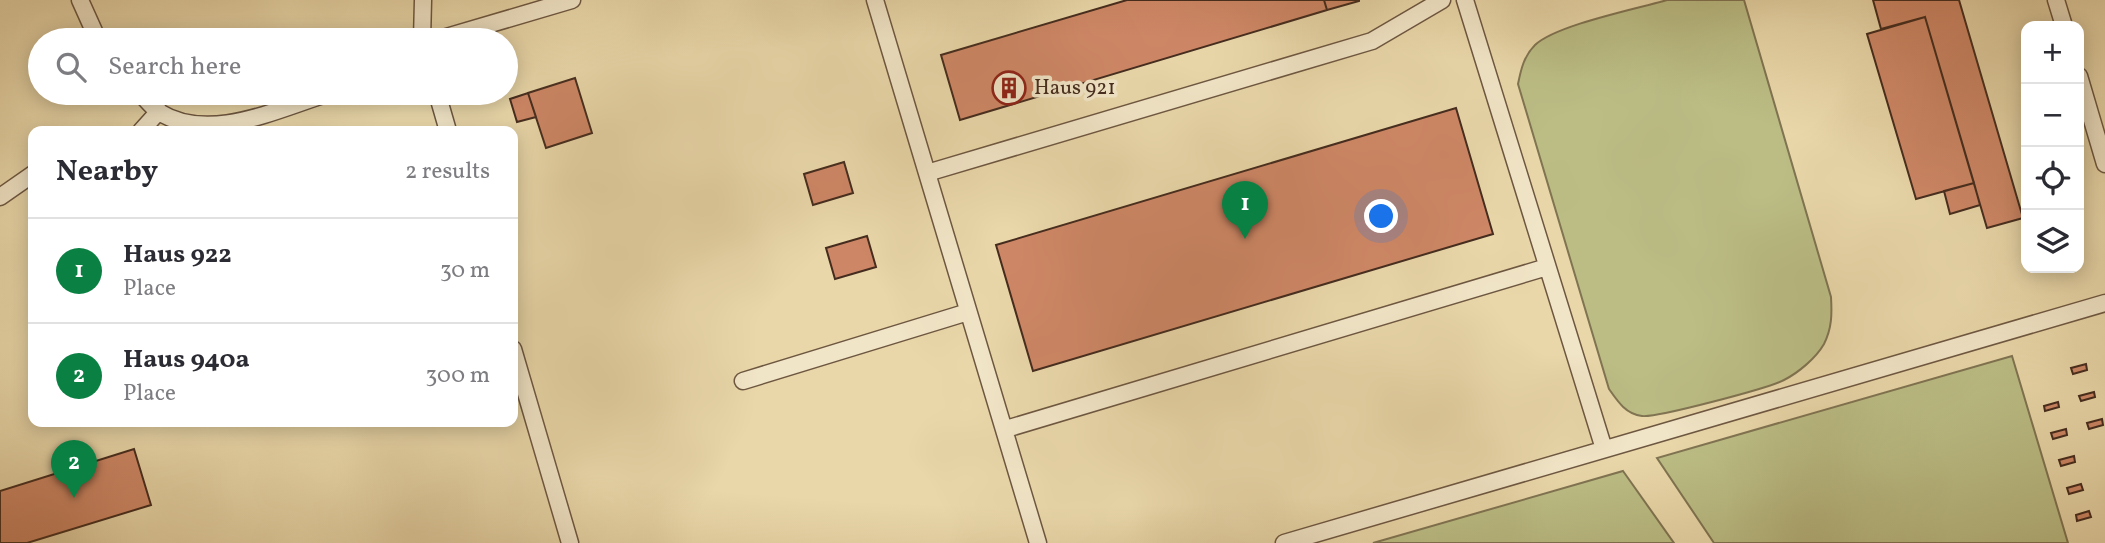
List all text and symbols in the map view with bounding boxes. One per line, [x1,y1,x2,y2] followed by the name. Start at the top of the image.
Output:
[2021,21,2084,273] map controls
[2021,21,2084,84] button: +
[28,28,518,105] search box
[52,48,90,86] icon: search
[108,49,241,85] text: Search here
[990,69,1028,107] building icon: Haus 921
[1034,74,1116,103] place label: Haus 921
[2021,84,2084,147] button: −
[2021,147,2084,210] button: locate
[56,151,158,193] text: Nearby
[405,156,490,188] text: 2 results
[1222,181,1268,239] pin: 1
[1364,199,1398,233] your location
[2021,210,2084,273] button: layers
[123,237,232,273] text: Haus 922
[74,255,84,287] text: 1
[440,255,490,287] text: 30 m
[123,273,176,305] text: Place
[123,342,250,378] text: Haus 940a
[73,360,85,392] text: 2
[426,360,490,392] text: 300 m
[123,378,176,410] text: Place
[51,440,97,498] pin: 2

